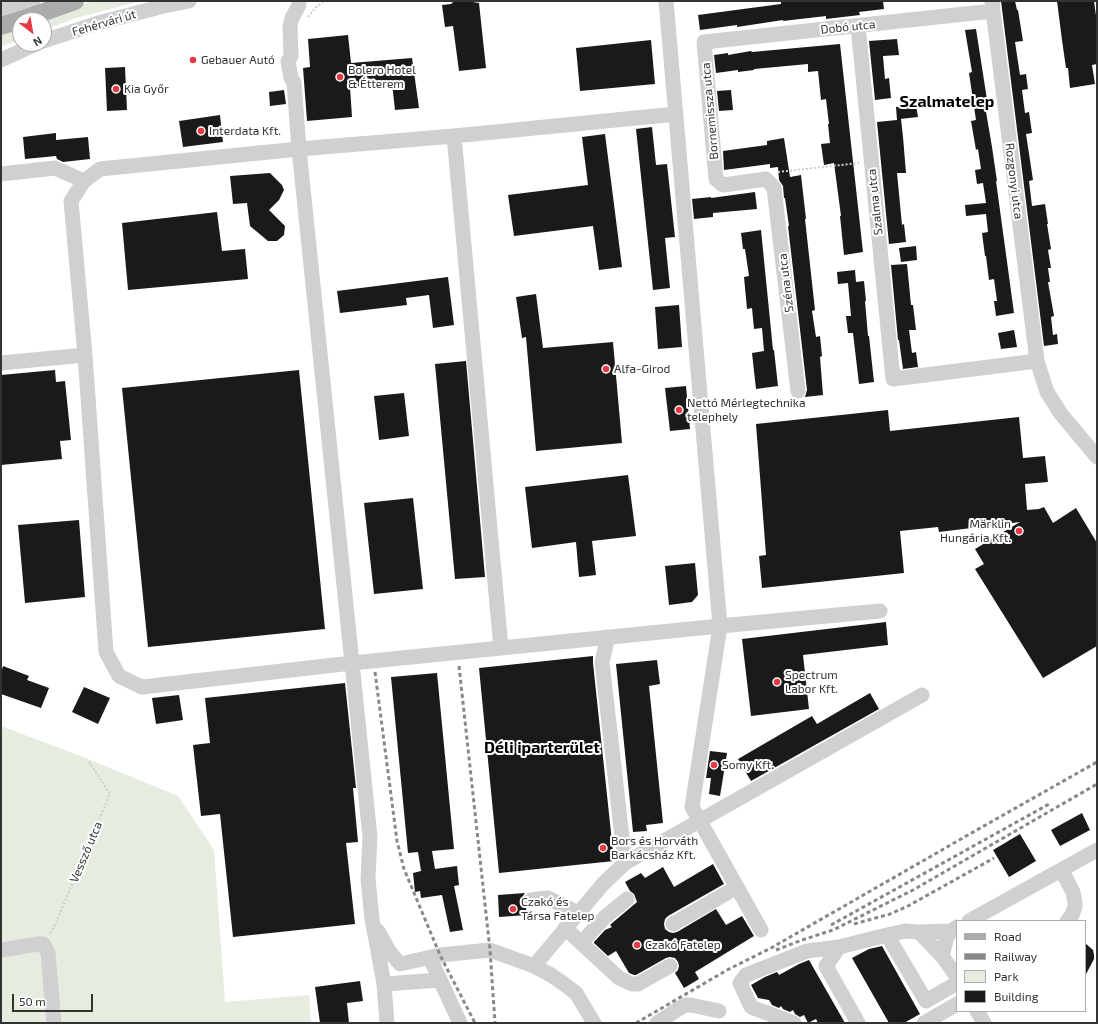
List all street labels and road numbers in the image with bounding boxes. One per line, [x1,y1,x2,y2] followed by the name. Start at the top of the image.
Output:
[70,7,138,39] street label: Fehérvári út
[820,17,876,37] street label: Dobó utca
[699,62,721,160] street label: Bornemissza utca
[1002,142,1026,220] street label: Rozgonyi utca
[864,168,886,236] street label: Szalma utca
[775,253,797,313] street label: Széna utca
[67,819,105,885] street label: Vessző utca

